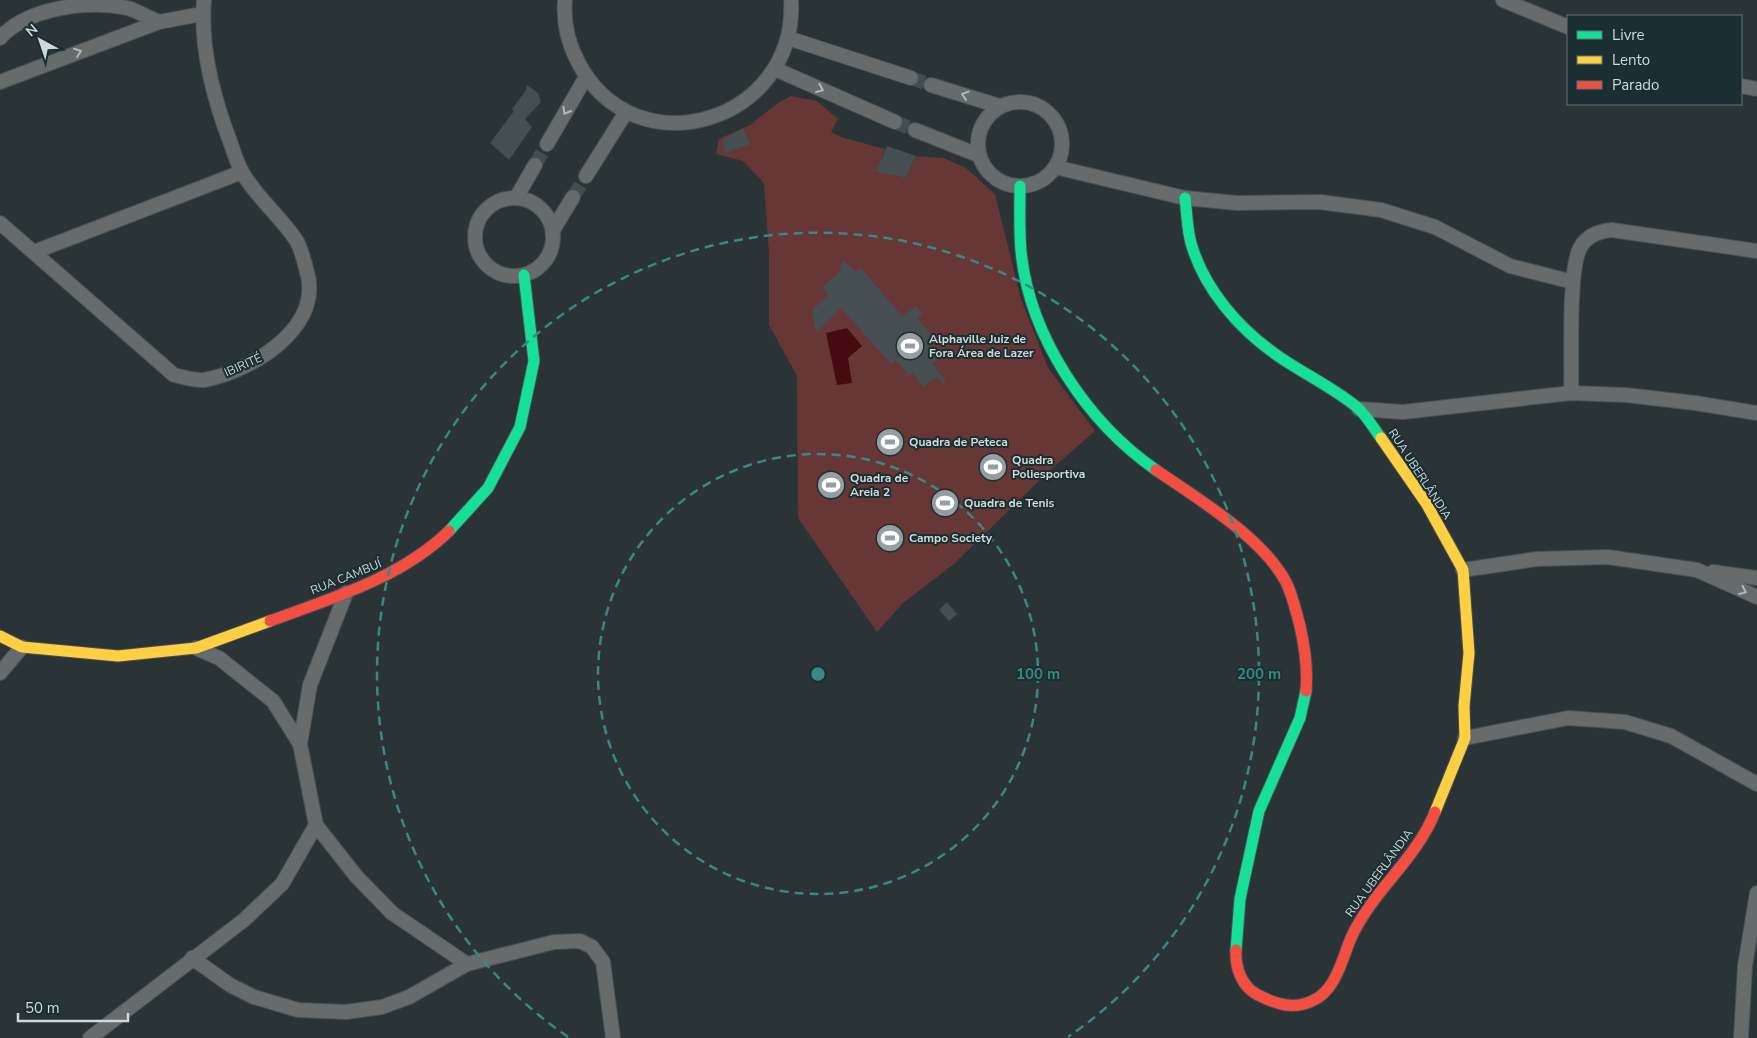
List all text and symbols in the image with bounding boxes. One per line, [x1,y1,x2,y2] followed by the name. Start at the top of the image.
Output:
[15,15,65,65] north arrow
[1567,15,1742,105] legend
[22,20,42,41] text: N
[1612,25,1645,45] text: Livre
[74,48,82,58] one-way arrow
[1612,50,1650,70] text: Lento
[1612,75,1659,95] text: Parado
[815,83,824,94] one-way arrow
[961,91,970,101] one-way arrow
[563,105,573,114] one-way arrow
[895,331,925,361] sports icon: Alphaville Juiz de Fora Área de Lazer
[929,331,1034,361] place label: Alphaville Juiz de Fora Área de Lazer
[222,350,264,380] street label: IBIRITÉ
[1385,426,1455,523] street label: RUA UBERLÂNDIA
[875,427,905,457] sports icon: Quadra de Peteca
[909,434,1008,450] place label: Quadra de Peteca
[978,452,1008,482] sports icon: Quadra Poliesportiva
[1012,452,1085,482] place label: Quadra Poliesportiva
[816,470,846,500] sports icon: Quadra de Areia 2
[850,470,909,500] place label: Quadra de Areia 2
[930,488,960,518] sports icon: Quadra de Tenis
[964,495,1055,511] place label: Quadra de Tenis
[875,523,905,553] sports icon: Campo Society
[909,530,993,546] place label: Campo Society
[308,555,385,599] street label: RUA CAMBUÍ
[1738,584,1747,595] one-way arrow
[1016,664,1060,684] text: 100 m
[1237,664,1281,684] text: 200 m
[809,665,827,683] centre of rings
[1342,826,1416,920] street label: RUA UBERLÂNDIA
[18,990,128,1022] scale bar
[25,998,60,1018] text: 50 m

